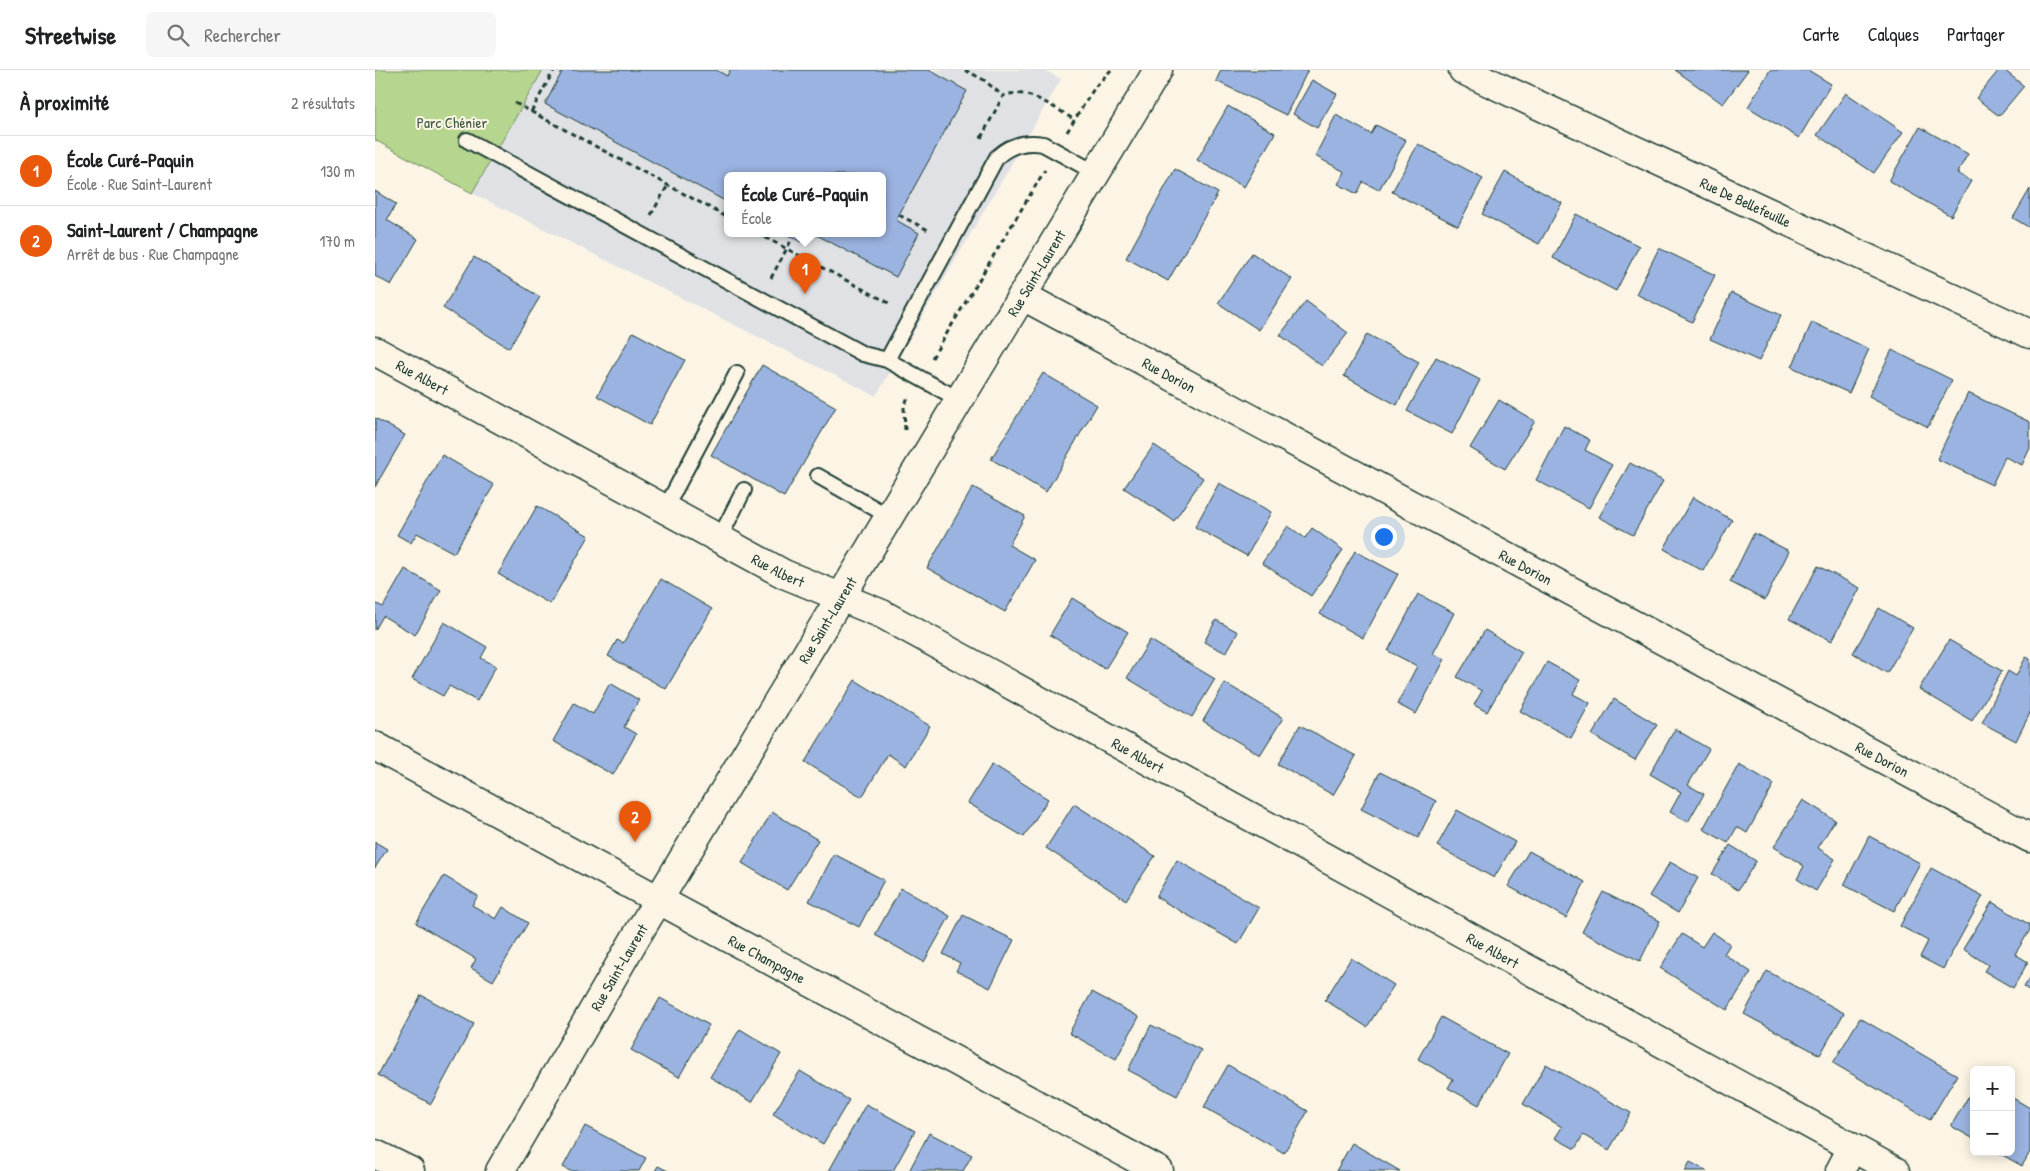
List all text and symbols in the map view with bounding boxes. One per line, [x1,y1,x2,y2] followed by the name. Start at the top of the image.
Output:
[146,12,496,57] search box
[25,19,116,51] text: Streetwise
[164,21,192,49] icon: search
[204,22,281,48] text: Rechercher
[1802,22,1840,47] text: Carte
[1868,22,1919,47] text: Calques
[1947,22,2005,47] text: Partager
[20,88,109,117] text: À proximité
[291,92,355,114] text: 2 résultats
[417,112,487,133] park label: Parc Chénier
[67,147,194,173] text: École Curé-Paquin
[33,160,39,182] text: 1
[320,160,355,182] text: 130 m
[1697,171,1795,232] street label: Rue De Bellefeuille
[724,172,886,237] popup
[67,173,212,195] text: École · Rue Saint-Laurent
[742,181,868,207] text: École Curé-Paquin
[742,207,772,229] text: École
[67,217,258,243] text: Saint-Laurent / Champagne
[1002,225,1071,320] street label: Rue Saint-Laurent
[32,230,40,252] text: 2
[320,230,355,252] text: 170 m
[67,243,239,265] text: Arrêt de bus · Rue Champagne
[789,253,821,294] pin: 1
[1139,352,1200,398] street label: Rue Dorion
[392,354,453,400] street label: Rue Albert
[1371,524,1397,550] your location
[1496,544,1556,590] street label: Rue Dorion
[748,548,809,592] street label: Rue Albert
[793,572,862,667] street label: Rue Saint-Laurent
[1108,732,1169,778] street label: Rue Albert
[1852,736,1913,782] street label: Rue Dorion
[619,801,651,842] pin: 2
[585,919,653,1014] street label: Rue Saint-Laurent
[1463,927,1524,973] street label: Rue Albert
[725,929,809,988] street label: Rue Champagne
[1970,1066,2015,1156] map controls
[1970,1066,2015,1111] button: +
[1970,1111,2015,1156] button: −

